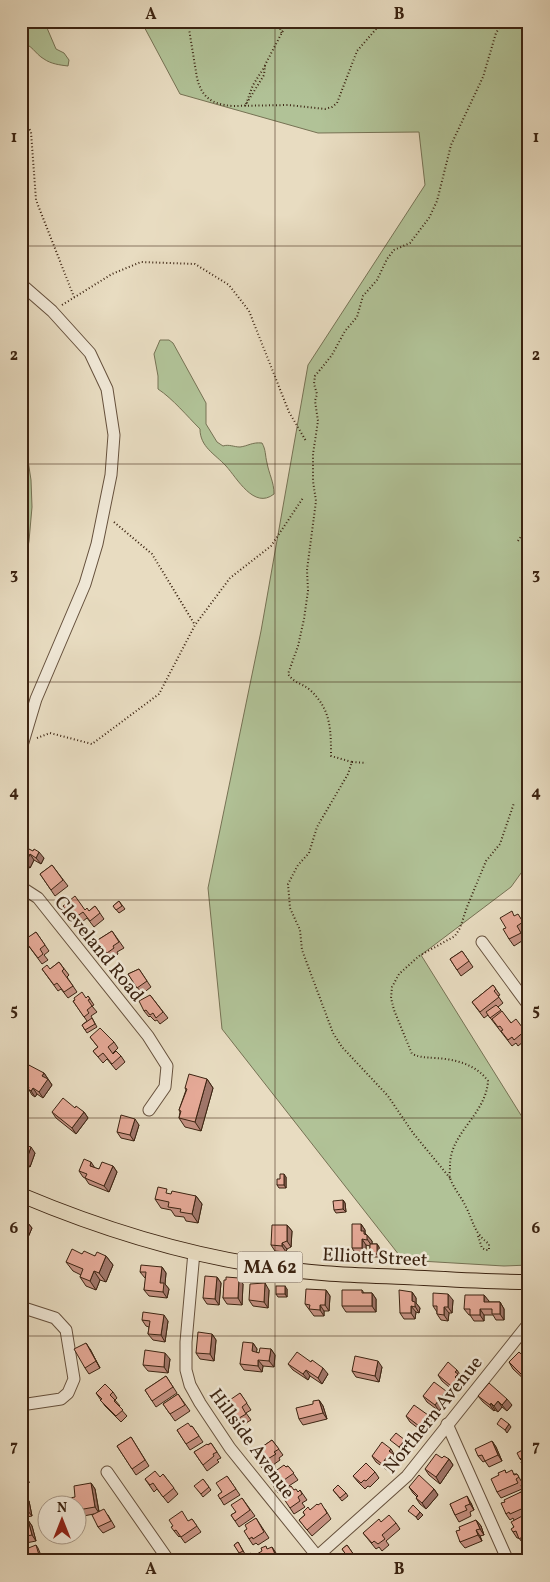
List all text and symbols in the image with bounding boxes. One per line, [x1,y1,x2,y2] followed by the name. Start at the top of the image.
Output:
[145,4,157,26] text: A
[394,4,405,26] text: B
[11,127,17,149] text: 1
[533,127,539,149] text: 1
[10,345,18,367] text: 2
[532,345,540,367] text: 2
[10,564,18,586] text: 3
[532,564,540,586] text: 3
[9,782,19,804] text: 4
[531,782,541,804] text: 4
[48,891,149,1008] street label: Cleveland Road
[10,1000,18,1022] text: 5
[532,1000,540,1022] text: 5
[10,1218,19,1240] text: 6
[532,1218,541,1240] text: 6
[322,1242,429,1274] street label: Elliott Street
[238,1252,302,1282] road number: MA 62
[378,1351,489,1480] street label: Northern Avenue
[202,1384,300,1505] street label: Hillside Avenue
[10,1436,18,1458] text: 7
[532,1436,540,1458] text: 7
[38,1494,88,1544] north arrow
[57,1499,67,1518] text: N
[145,1559,157,1581] text: A
[394,1559,405,1581] text: B

